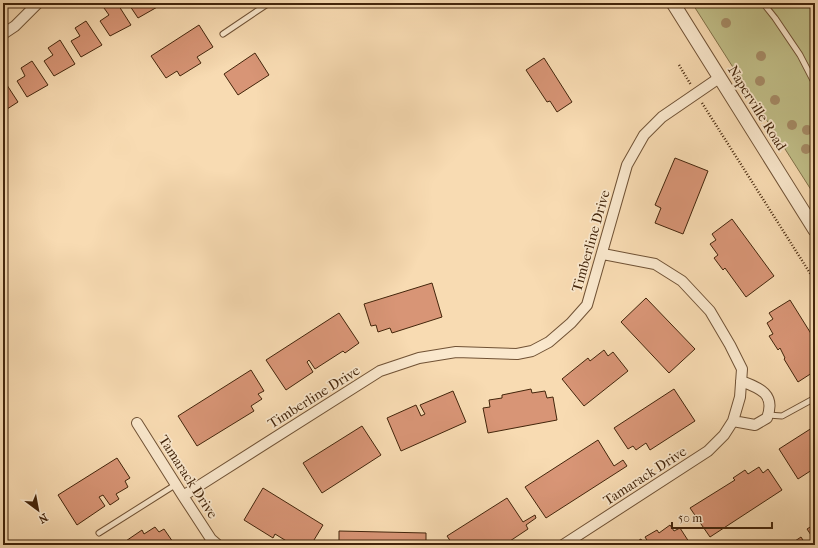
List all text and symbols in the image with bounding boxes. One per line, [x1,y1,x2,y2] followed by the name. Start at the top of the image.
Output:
[724,62,790,154] street label: Naperville Road
[568,188,614,294] street label: Timberline Drive
[265,362,363,432] street label: Timberline Drive
[155,432,221,522] street label: Tamarack Drive
[600,443,690,509] street label: Tamarack Drive
[18,490,58,530] north arrow
[672,504,772,530] scale bar
[36,510,50,526] text: N
[678,511,702,525] text: 50 m

